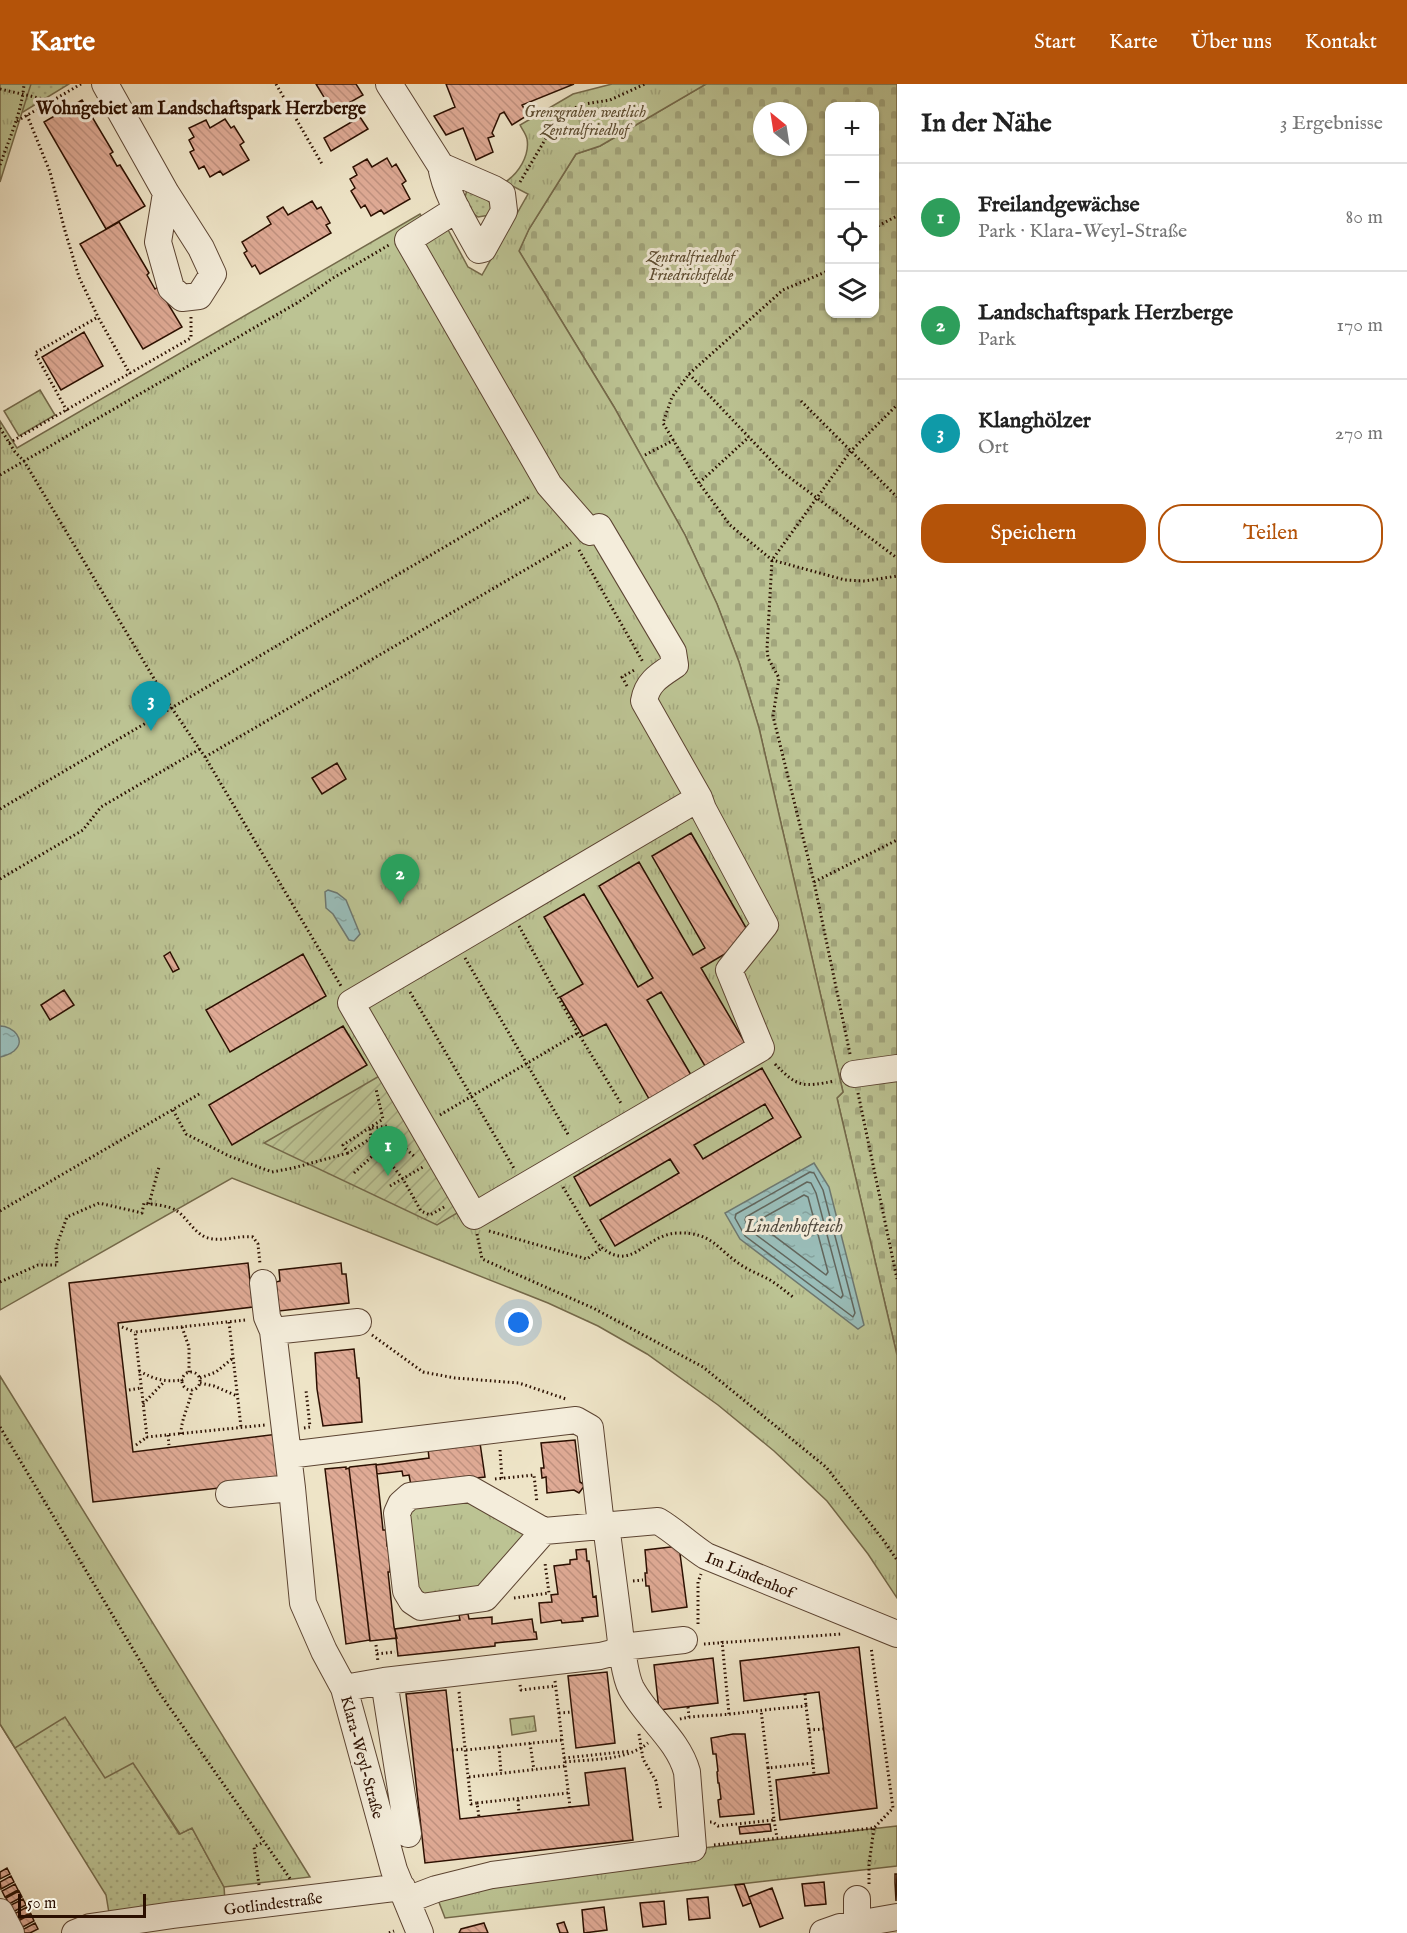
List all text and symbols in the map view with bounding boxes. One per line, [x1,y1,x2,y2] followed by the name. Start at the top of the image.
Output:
[30,25,95,60] text: Karte
[1034,29,1076,56] text: Start
[1109,29,1158,56] text: Karte
[1191,29,1272,56] text: Über uns
[1305,29,1377,56] text: Kontakt
[35,98,367,121] district label: Wohngebiet am Landschaftspark Herzberge
[753,102,807,156] north arrow
[825,102,879,318] map controls
[825,102,879,156] button: +
[524,103,646,141] park label: Grenzgraben westlich Zentralfriedhof
[921,107,1052,140] text: In der Nähe
[1280,111,1383,136] text: 3 Ergebnisse
[825,156,879,210] button: −
[978,191,1140,219] text: Freilandgewächse
[937,205,944,230] text: 1
[1346,205,1383,230] text: 80 m
[825,210,879,264] button: locate
[978,219,1187,244] text: Park · Klara-Weyl-Straße
[645,248,739,286] park label: Zentralfriedhof Friedrichsfelde
[825,264,879,318] button: layers
[978,299,1233,327] text: Landschaftspark Herzberge
[936,313,945,338] text: 2
[1337,313,1383,338] text: 170 m
[978,327,1016,352] text: Park
[978,407,1091,435] text: Klanghölzer
[937,421,944,446] text: 3
[1335,421,1383,446] text: 270 m
[978,435,1009,460] text: Ort
[921,504,1146,563] button: Speichern
[1158,504,1383,563] button: Teilen
[132,682,170,731] pin: 3
[380,854,420,904] pin: 2
[368,1126,408,1176] pin: 1
[744,1216,843,1239] water label: Lindenhofteich
[504,1308,533,1337] your location
[702,1548,799,1605] street label: Im Lindenhof
[335,1694,387,1821] street label: Klara-Weyl-Straße
[223,1889,324,1921] street label: Gotlindestraße
[18,1891,146,1918] scale bar
[27,1894,56,1914] text: 50 m

